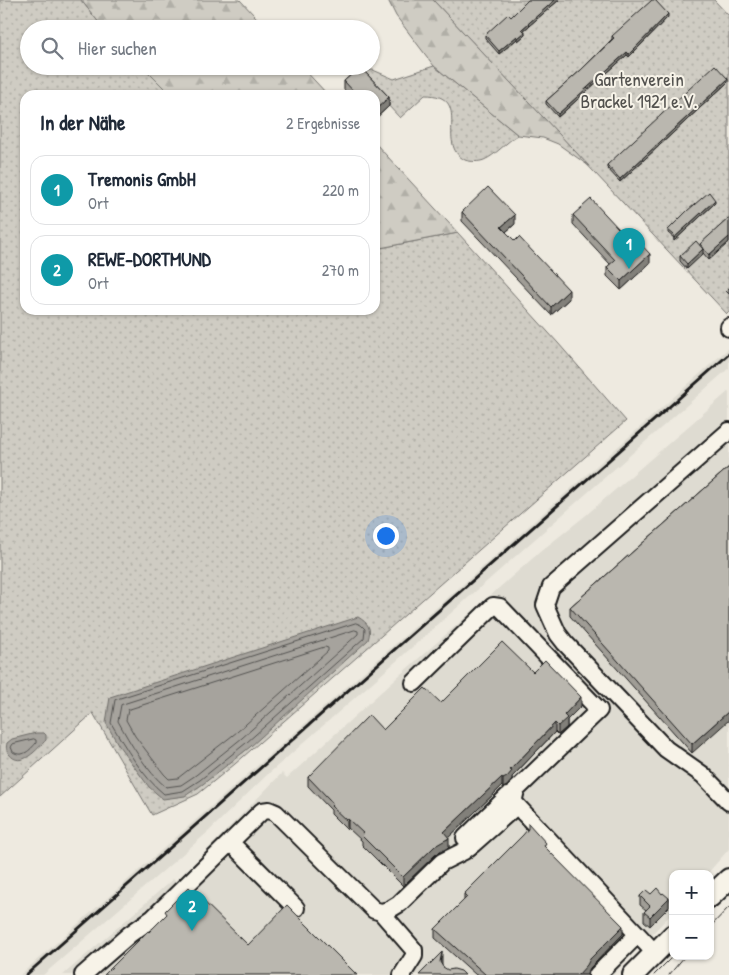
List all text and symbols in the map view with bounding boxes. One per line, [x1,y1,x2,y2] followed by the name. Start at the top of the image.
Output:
[20,20,380,75] search box
[38,34,66,62] icon: search
[78,35,157,61] text: Hier suchen
[580,66,698,114] park label: Gartenverein Brackel 1921 e.V.
[40,108,125,137] text: In der Nähe
[286,112,360,134] text: 2 Ergebnisse
[88,166,196,192] text: Tremonis GmbH
[54,179,60,201] text: 1
[322,179,359,201] text: 220 m
[88,192,109,214] text: Ort
[613,228,645,269] pin: 1
[88,246,211,272] text: REWE-DORTMUND
[53,259,61,281] text: 2
[322,259,359,281] text: 270 m
[88,272,109,294] text: Ort
[373,523,399,549] your location
[669,870,714,960] map controls
[669,870,714,915] button: +
[176,890,208,931] pin: 2
[669,915,714,960] button: −

